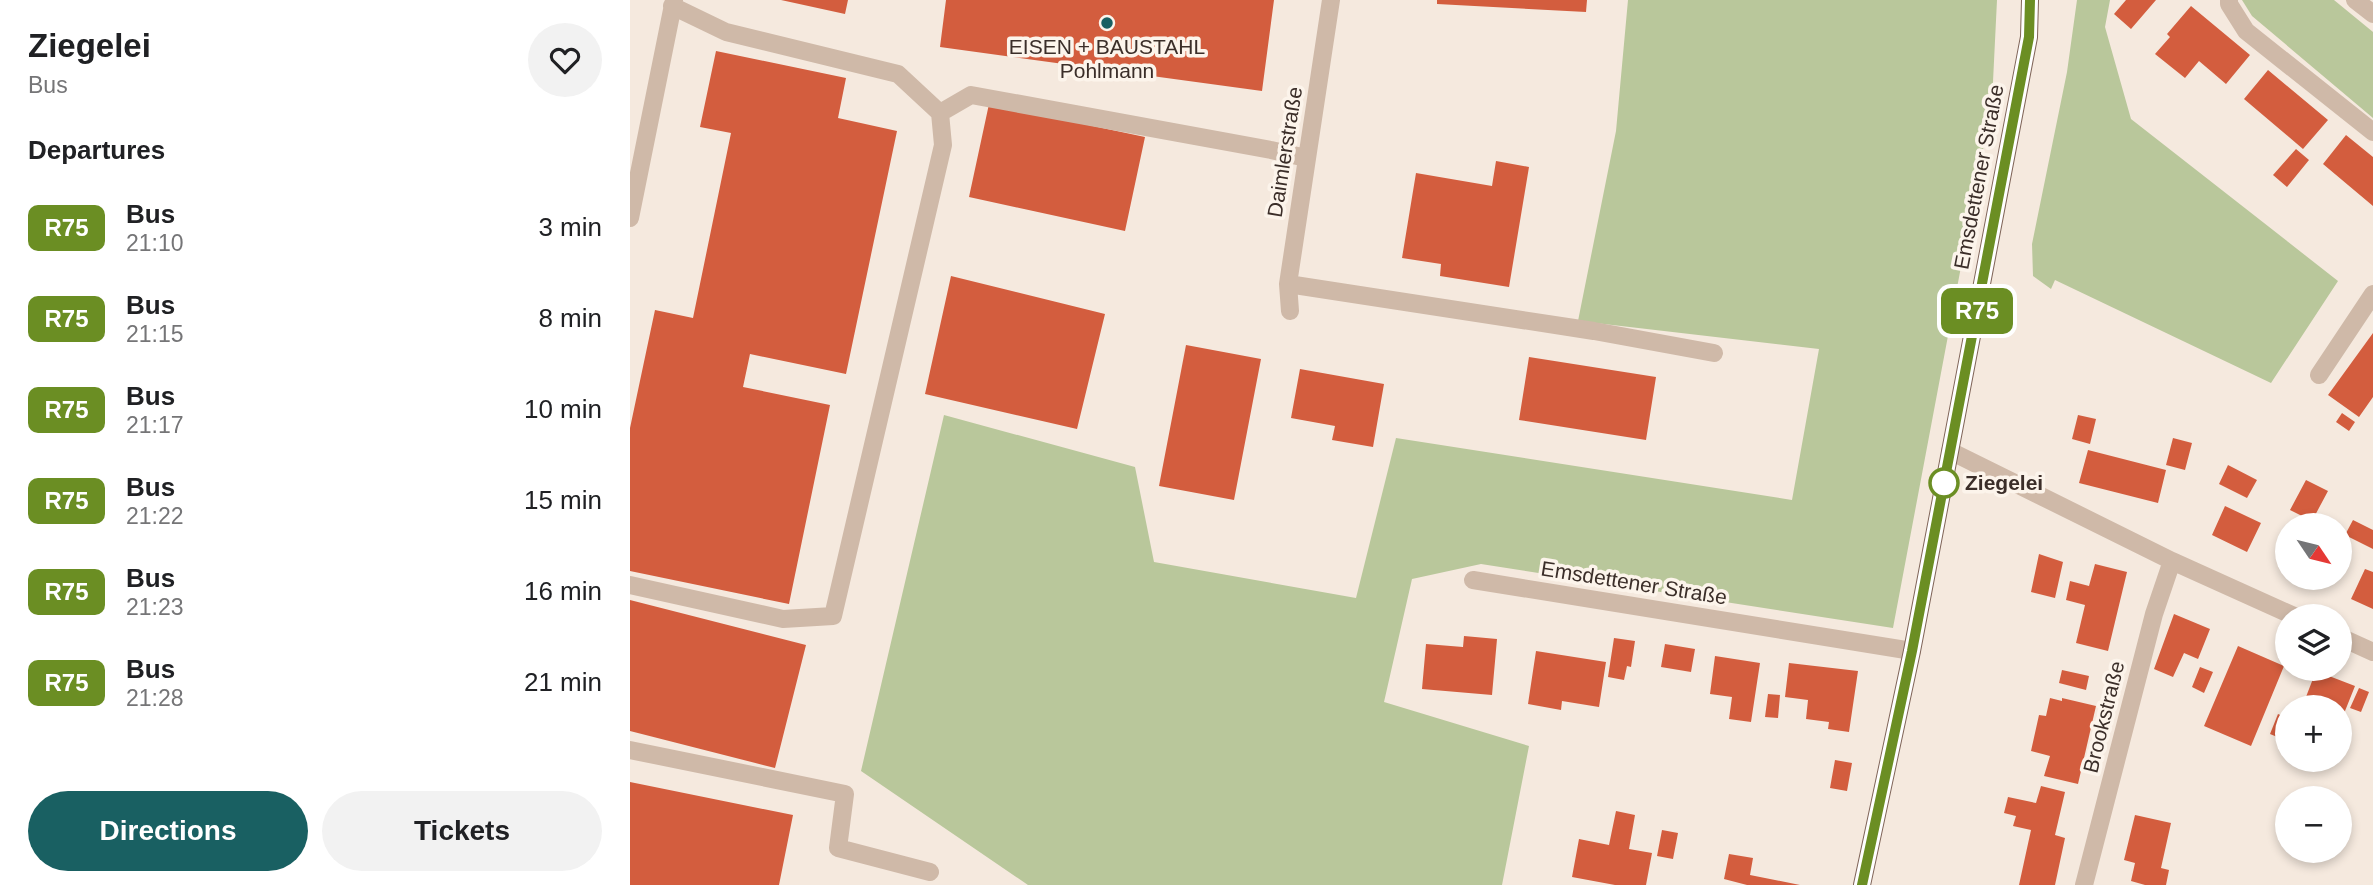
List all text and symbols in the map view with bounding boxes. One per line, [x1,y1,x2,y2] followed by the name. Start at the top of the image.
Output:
[1099,15,1115,31] marker: EISEN + BAUSTAHL Pohlmann
[528,23,602,97] button: heart
[28,27,151,64] text: Ziegelei
[1009,35,1205,82] place label: EISEN + BAUSTAHL Pohlmann
[28,72,68,98] text: Bus
[1949,82,2008,271] street label: Emsdettener Straße
[1263,85,1306,219] street label: Daimlerstraße
[28,135,165,165] text: Departures
[126,199,175,229] text: Bus
[538,212,602,242] text: 3 min
[44,214,89,241] text: R75
[126,230,184,256] text: 21:10
[1937,288,2017,334] line badge: R75
[126,290,175,320] text: Bus
[1955,297,1999,324] text: R75
[538,303,602,333] text: 8 min
[44,305,89,332] text: R75
[126,321,184,347] text: 21:15
[126,381,175,411] text: Bus
[524,394,602,424] text: 10 min
[44,396,89,423] text: R75
[126,412,184,438] text: 21:17
[1929,468,1959,498] marker: Ziegelei
[1965,471,2043,494] place label: Ziegelei
[126,472,175,502] text: Bus
[524,485,602,515] text: 15 min
[44,487,89,514] text: R75
[126,503,184,529] text: 21:22
[2275,513,2352,590] north arrow
[2275,513,2352,863] map controls
[1539,556,1729,609] street label: Emsdettener Straße
[126,563,175,593] text: Bus
[524,576,602,606] text: 16 min
[44,578,89,605] text: R75
[126,594,184,620] text: 21:23
[2275,604,2352,681] button: layers
[126,654,175,684] text: Bus
[2079,659,2129,775] street label: Brookstraße
[524,667,602,697] text: 21 min
[44,669,89,696] text: R75
[126,685,184,711] text: 21:28
[2275,695,2352,772] button: +
[2275,786,2352,863] button: −
[28,791,308,871] button: Directions
[322,791,602,871] button: Tickets

